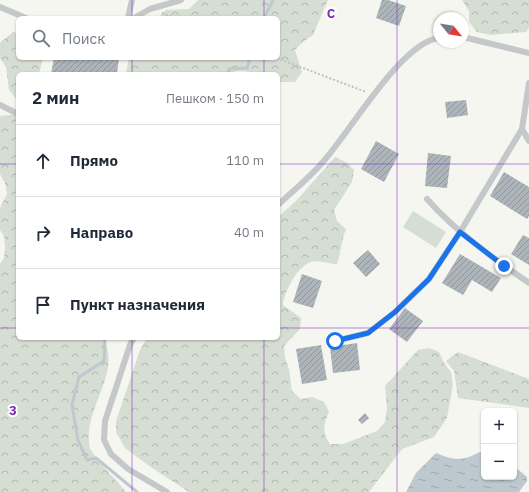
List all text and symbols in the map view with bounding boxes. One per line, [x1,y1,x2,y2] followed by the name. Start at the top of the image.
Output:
[327,5,336,22] text: C
[433,12,469,48] north arrow
[16,16,280,60] search box
[30,27,52,49] icon: search
[62,29,105,48] text: Поиск
[32,87,79,109] text: 2 мин
[166,90,264,107] text: Пешком · 150 m
[32,150,54,172] icon: ahead
[70,151,118,170] text: Прямо
[226,152,264,169] text: 110 m
[32,222,54,244] icon: right
[70,223,133,242] text: Направо
[234,224,264,241] text: 40 m
[495,257,513,275] route end
[32,294,54,316] icon: arrive
[70,295,205,314] text: Пункт назначения
[326,332,344,350] route start
[9,402,17,419] text: 3
[481,408,517,480] map controls
[481,408,517,444] button: +
[481,444,517,480] button: −

